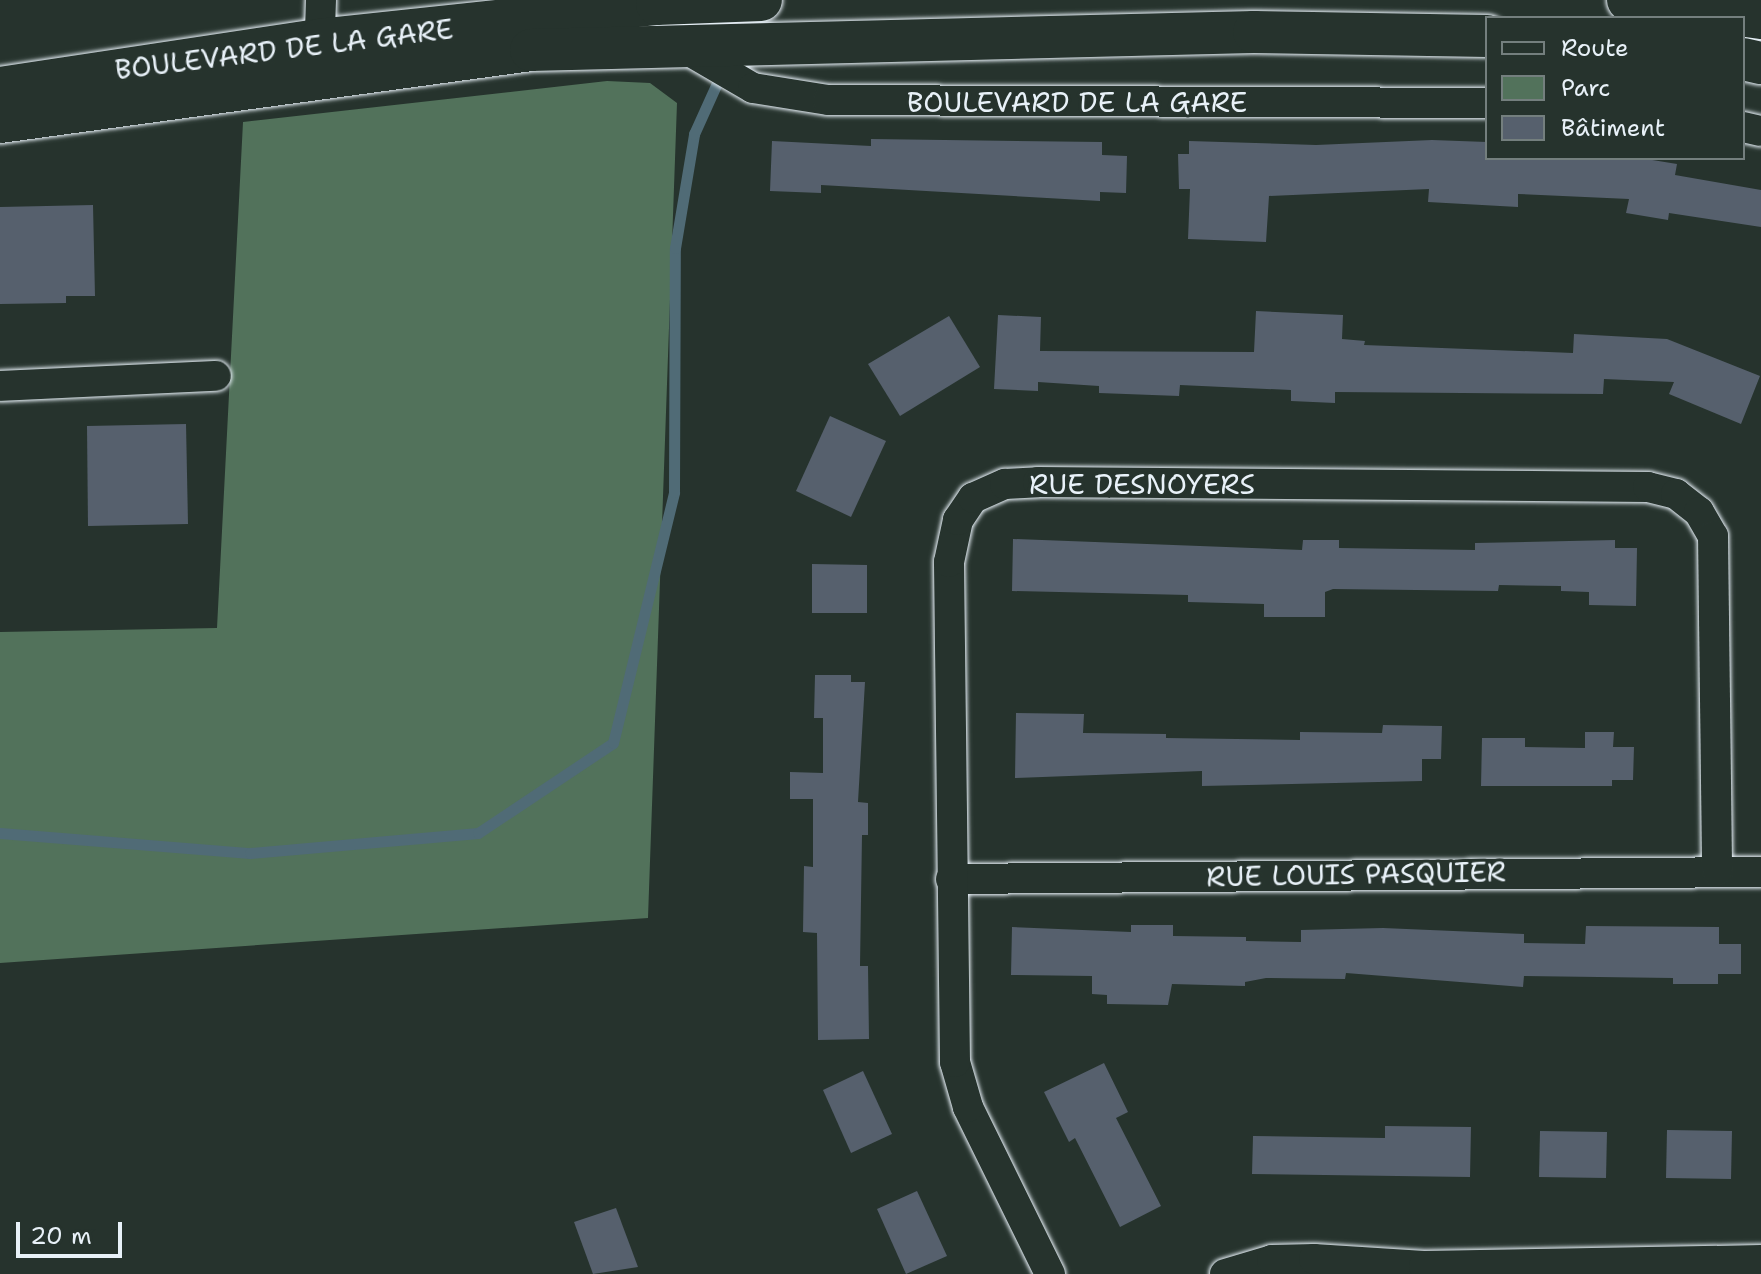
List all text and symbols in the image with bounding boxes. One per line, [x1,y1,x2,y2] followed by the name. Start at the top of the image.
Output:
[113,12,455,86] street label: BOULEVARD DE LA GARE
[1485,16,1745,160] legend
[1561,32,1629,64] text: Route
[1561,72,1610,104] text: Parc
[907,85,1247,119] street label: BOULEVARD DE LA GARE
[1561,112,1665,144] text: Bâtiment
[1029,467,1255,501] street label: RUE DESNOYERS
[1206,855,1506,893] street label: RUE LOUIS PASQUIER
[20,1206,126,1256] scale bar
[30,1220,92,1252] text: 20 m

